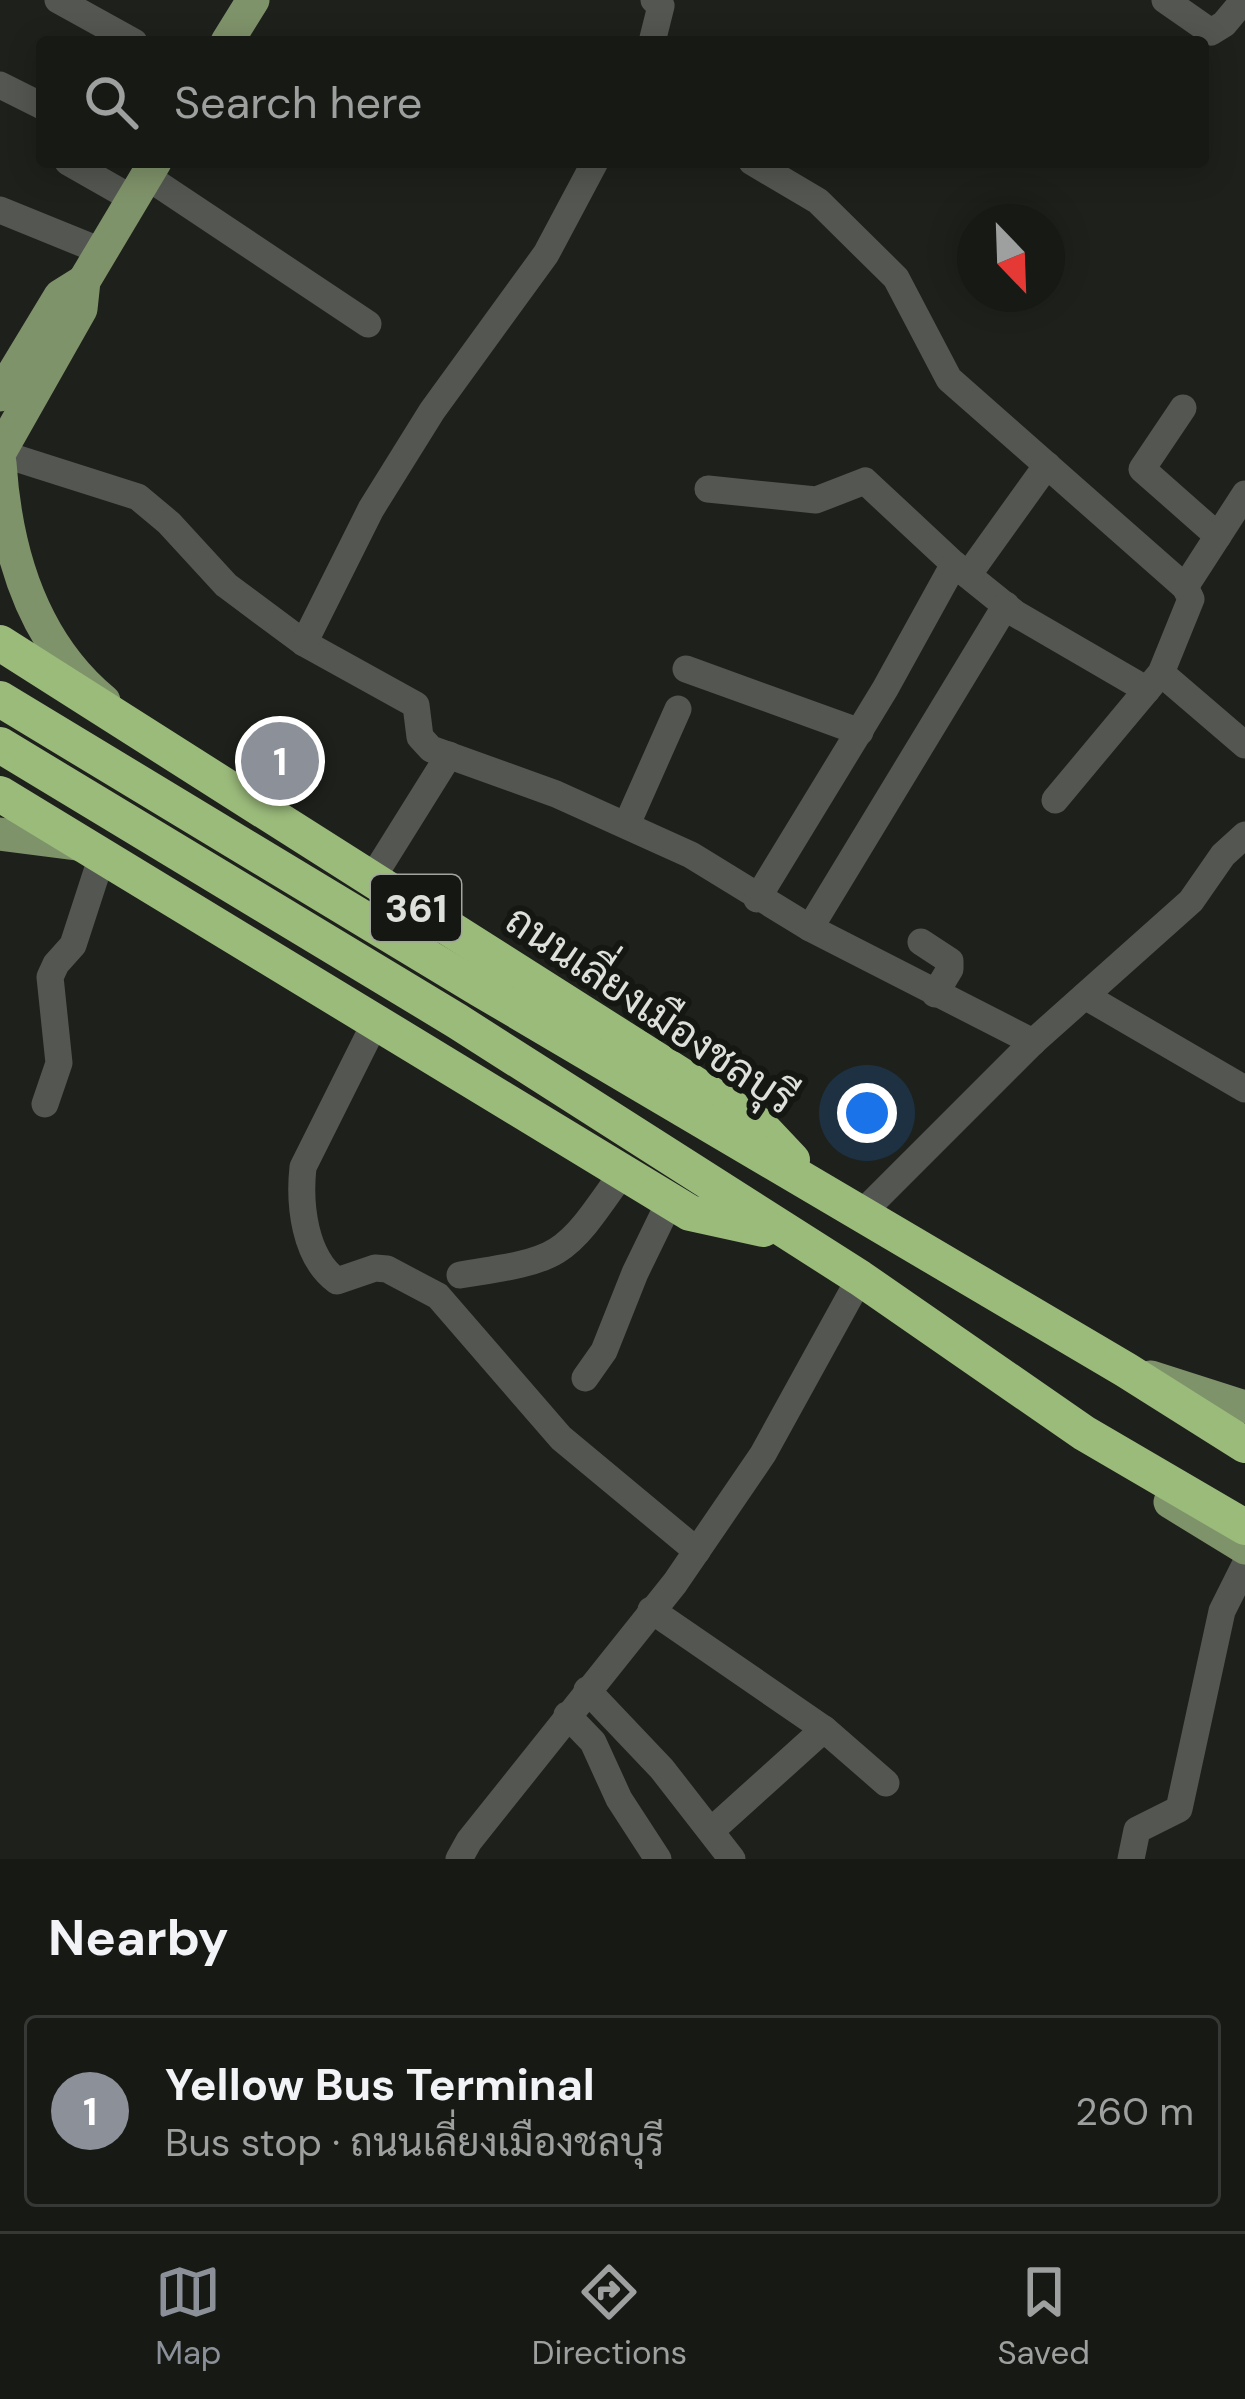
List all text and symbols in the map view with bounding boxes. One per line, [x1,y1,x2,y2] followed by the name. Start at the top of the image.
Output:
[36,36,1209,168] search box
[78,69,144,135] icon: search
[174,73,422,132] text: Search here
[957,204,1065,312] north arrow
[241,716,319,806] pin: 1
[371,875,461,941] road number: 361
[494,884,812,1128] street label: ถนนเลี่ยงเมืองชลบุรี
[837,1083,897,1143] your location
[48,1904,229,1971] text: Nearby
[165,2055,595,2114] text: Yellow Bus Terminal
[83,2086,97,2137] text: 1
[1075,2086,1194,2137] text: 260 m
[165,2117,664,2168] text: Bus stop · ถนนเลี่ยงเมืองชลบุรี
[155,2259,222,2374] tab: Map
[532,2259,687,2374] tab: Directions
[997,2259,1090,2374] tab: Saved

